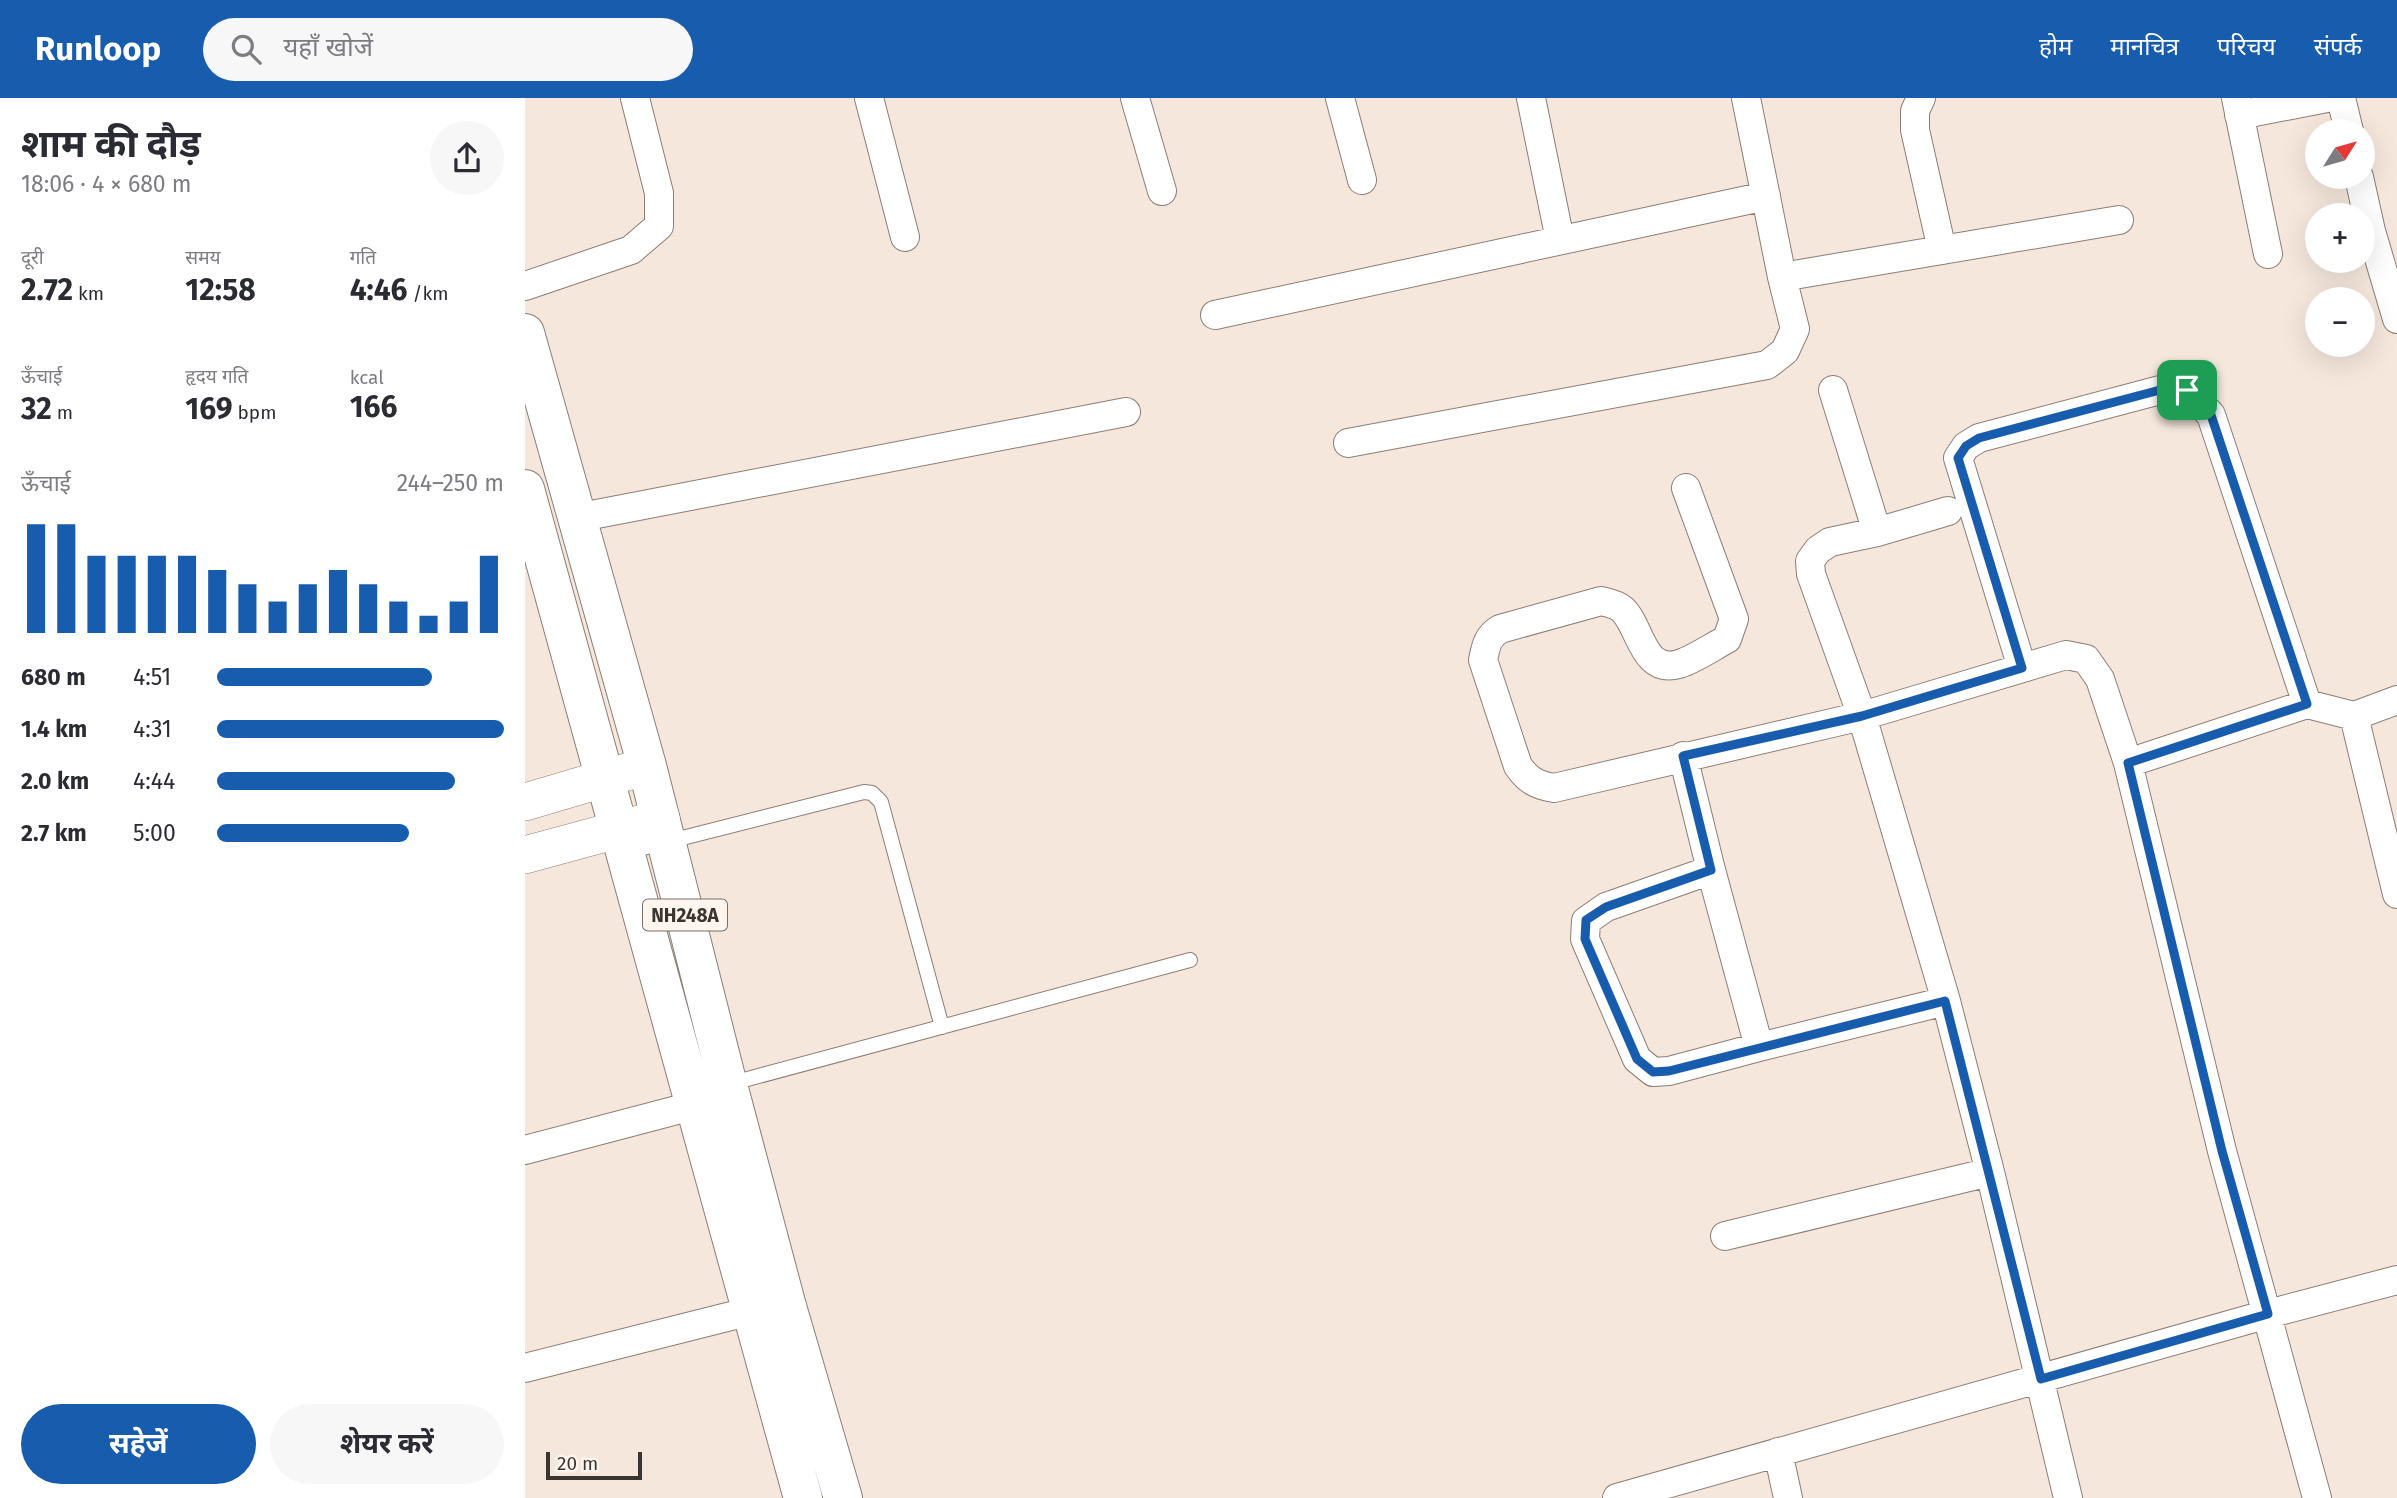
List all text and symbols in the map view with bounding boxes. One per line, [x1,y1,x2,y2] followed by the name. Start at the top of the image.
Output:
[203,18,693,81] search box
[35,29,161,69] text: Runloop
[227,30,265,68] icon: search
[283,32,373,63] text: यहाँ खोजें
[2039,33,2072,61] text: होम
[2110,33,2179,61] text: मानचित्र
[2217,33,2276,61] text: परिचय
[2314,33,2362,61] text: संपर्क
[2305,119,2375,189] north arrow
[2305,119,2375,357] map controls
[21,121,201,167] text: शाम की दौड़
[430,121,504,195] button: share
[21,170,191,198] text: 18:06 · 4 × 680 m
[2305,203,2375,273] button: +
[21,246,44,269] text: दूरी
[185,246,221,269] text: समय
[350,246,376,269] text: गति
[21,272,73,308] text: 2.72
[185,272,256,308] text: 12:58
[350,272,408,308] text: 4:46
[73,282,104,305] text: km
[408,282,448,305] text: /km
[2305,287,2375,357] button: −
[2157,360,2217,420] pin
[21,365,62,388] text: ऊँचाई
[185,365,248,388] text: हृदय गति
[350,366,384,389] text: kcal
[2168,371,2206,409] icon: arrive
[350,389,397,425] text: 166
[21,391,52,427] text: 32
[185,391,233,427] text: 169
[52,401,73,424] text: m
[233,401,276,424] text: bpm
[21,469,71,497] text: ऊँचाई
[397,469,504,497] text: 244–250 m
[21,663,86,691] text: 680 m
[133,663,171,691] text: 4:51
[21,715,87,743] text: 1.4 km
[133,715,172,743] text: 4:31
[21,767,89,795] text: 2.0 km
[133,767,175,795] text: 4:44
[21,819,87,847] text: 2.7 km
[133,819,176,847] text: 5:00
[643,900,727,930] road number: NH248A
[21,1404,256,1484] button: सहेजें
[270,1404,504,1484] button: शेयर करें
[546,1449,642,1481] scale bar
[557,1452,598,1475] text: 20 m

